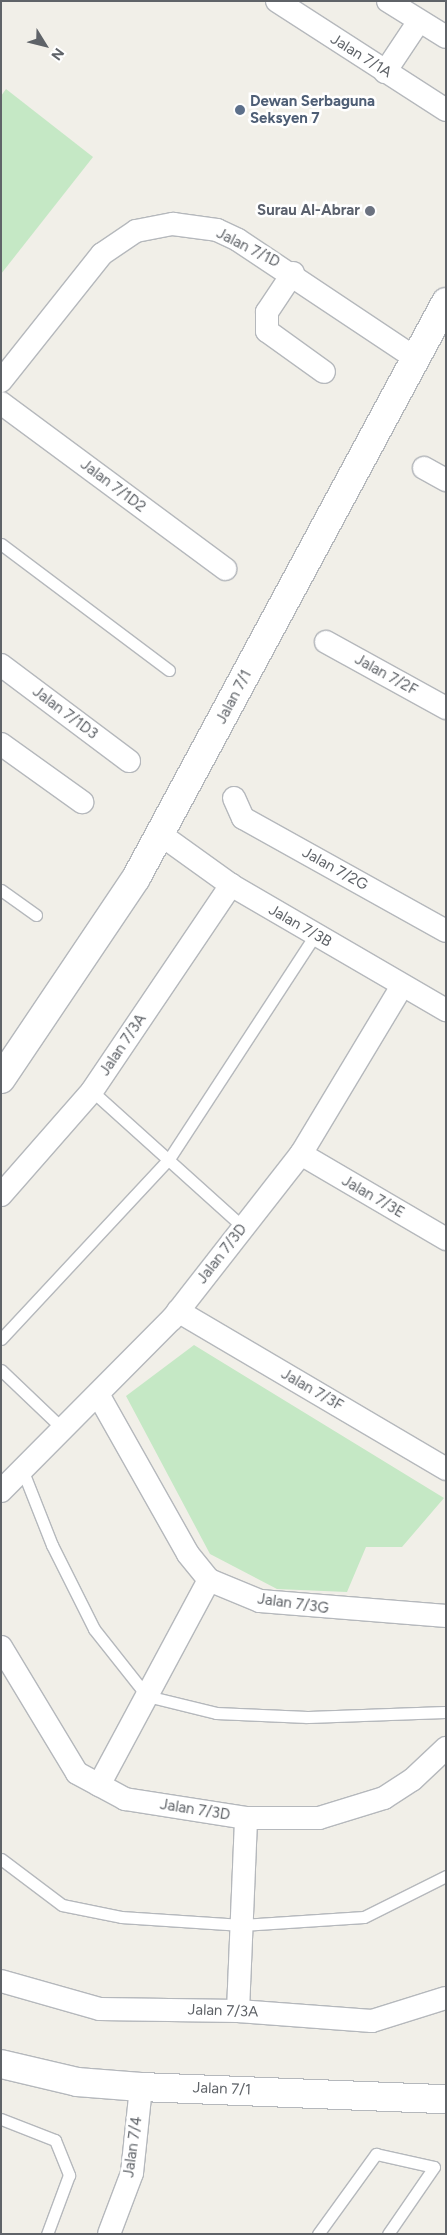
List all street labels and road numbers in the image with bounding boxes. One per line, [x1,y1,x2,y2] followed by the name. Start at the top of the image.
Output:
[327,30,395,82] street label: Jalan 7/1A
[213,224,283,272] street label: Jalan 7/1D
[77,456,149,516] street label: Jalan 7/1D2
[352,650,420,700] street label: Jalan 7/2F
[212,667,256,727] street label: Jalan 7/1
[29,683,101,743] street label: Jalan 7/1D3
[299,844,371,894] street label: Jalan 7/2G
[265,901,335,951] street label: Jalan 7/3B
[96,1011,150,1079] street label: Jalan 7/3A
[338,1172,408,1222] street label: Jalan 7/3E
[193,1221,251,1287] street label: Jalan 7/3D
[278,1365,346,1415] street label: Jalan 7/3F
[256,1590,330,1618] street label: Jalan 7/3G
[159,1796,231,1824] street label: Jalan 7/3D
[187,2001,259,2021] street label: Jalan 7/3A
[192,2079,252,2099] street label: Jalan 7/1
[120,2115,146,2179] street label: Jalan 7/4

